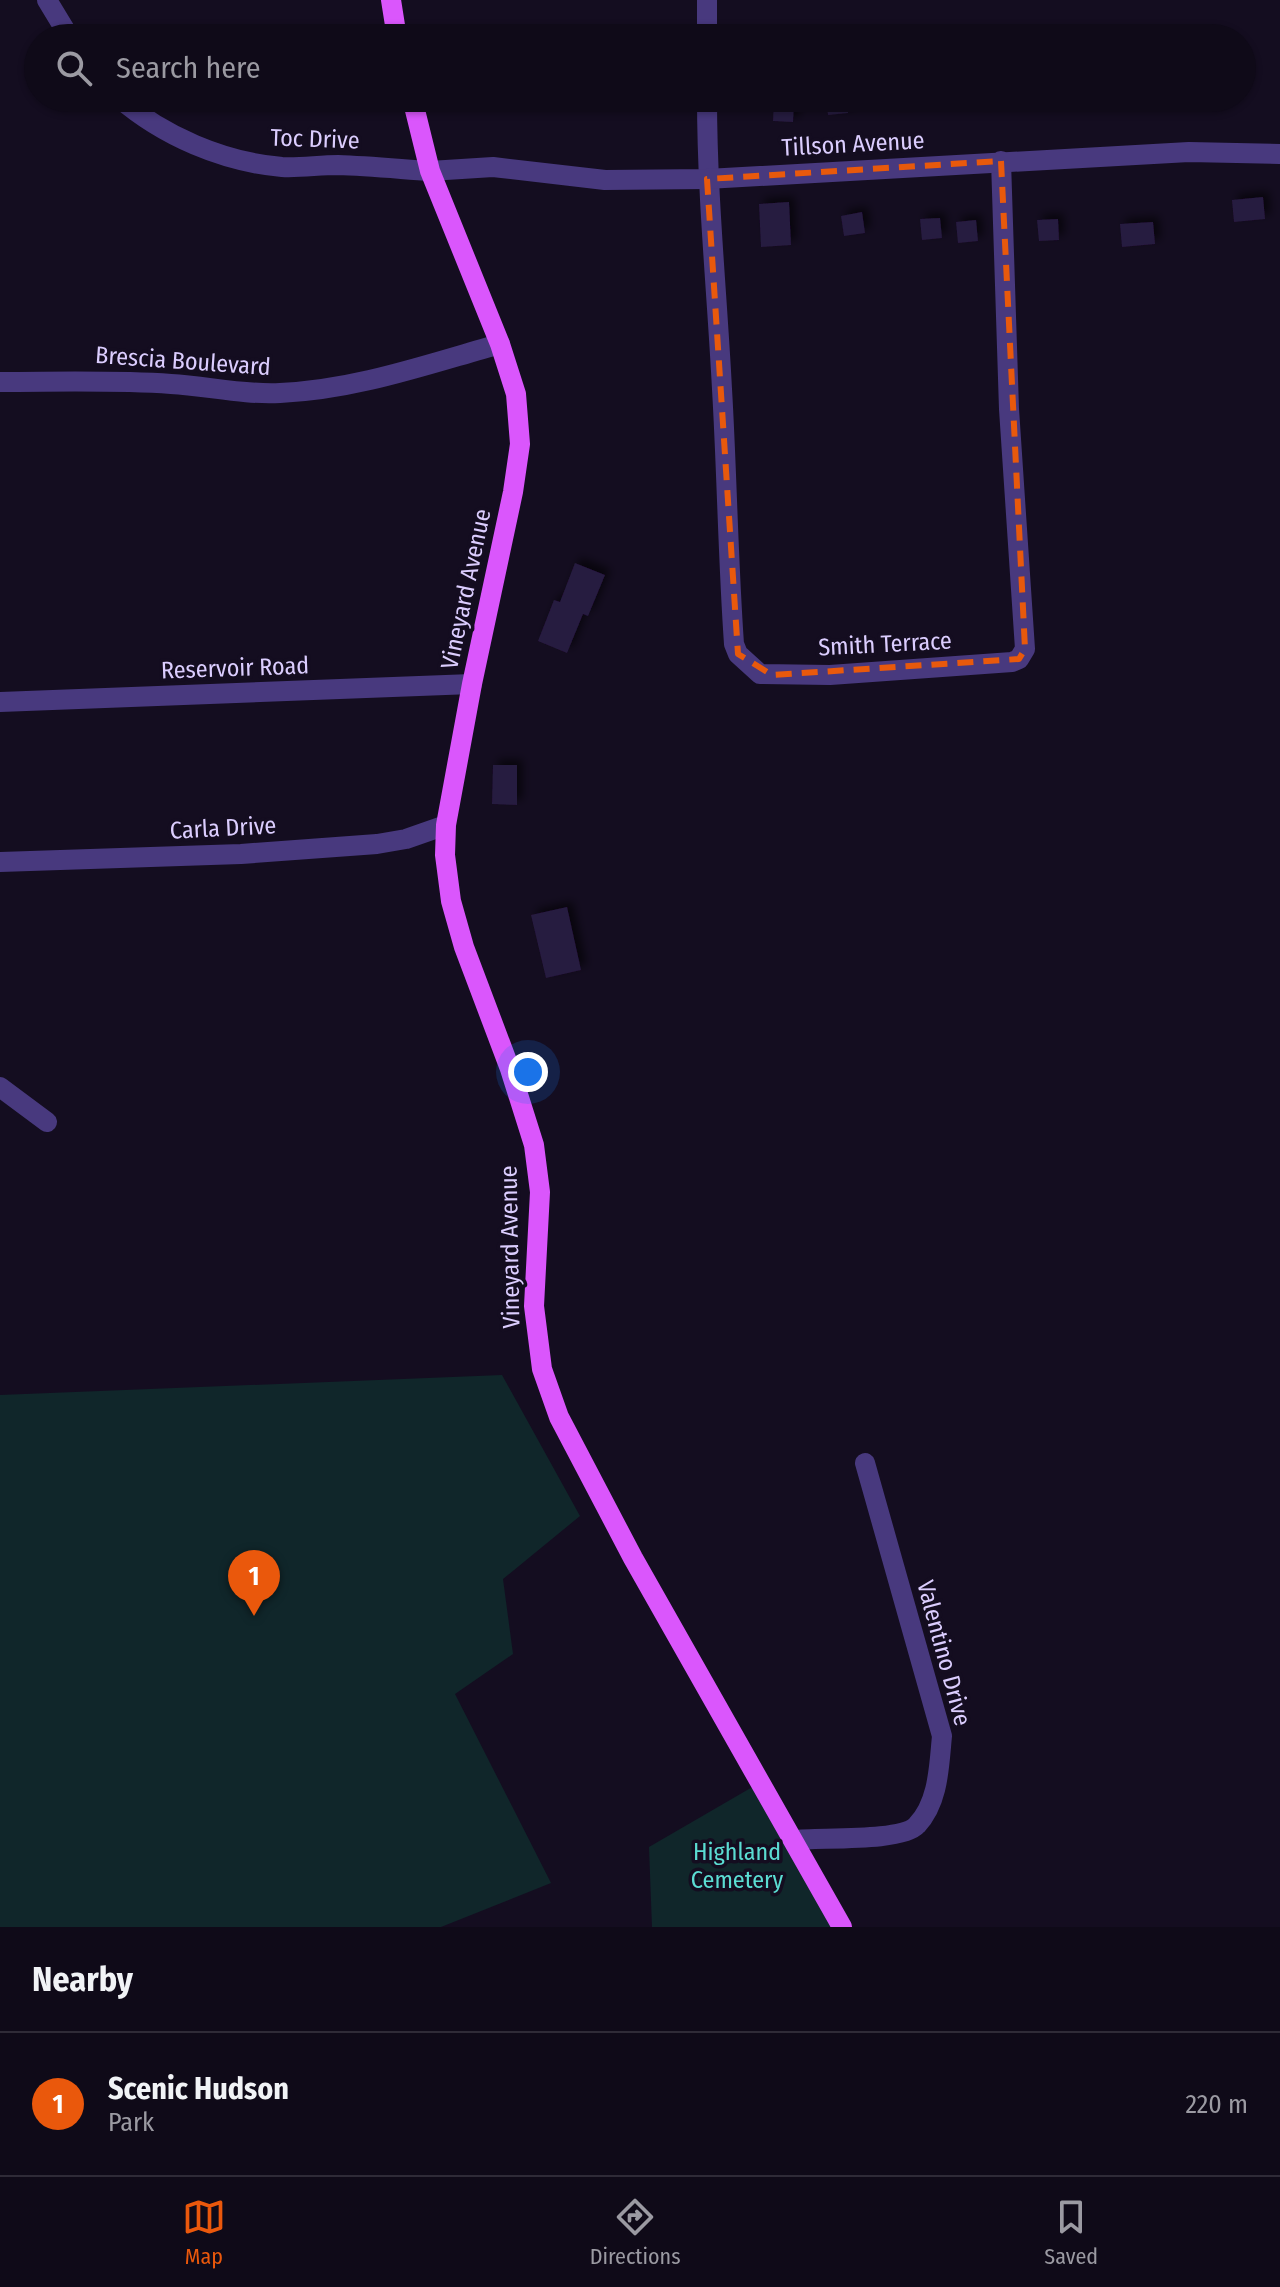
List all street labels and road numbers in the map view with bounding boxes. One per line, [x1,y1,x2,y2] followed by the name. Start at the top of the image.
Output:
[270,123,360,155] street label: Toc Drive
[781,126,925,162] street label: Tillson Avenue
[94,341,272,381] street label: Brescia Boulevard
[435,506,497,672] street label: Vineyard Avenue
[818,627,952,661] street label: Smith Terrace
[161,651,309,685] street label: Reservoir Road
[169,811,277,845] street label: Carla Drive
[495,1165,525,1329] street label: Vineyard Avenue
[911,1577,977,1729] street label: Valentino Drive

